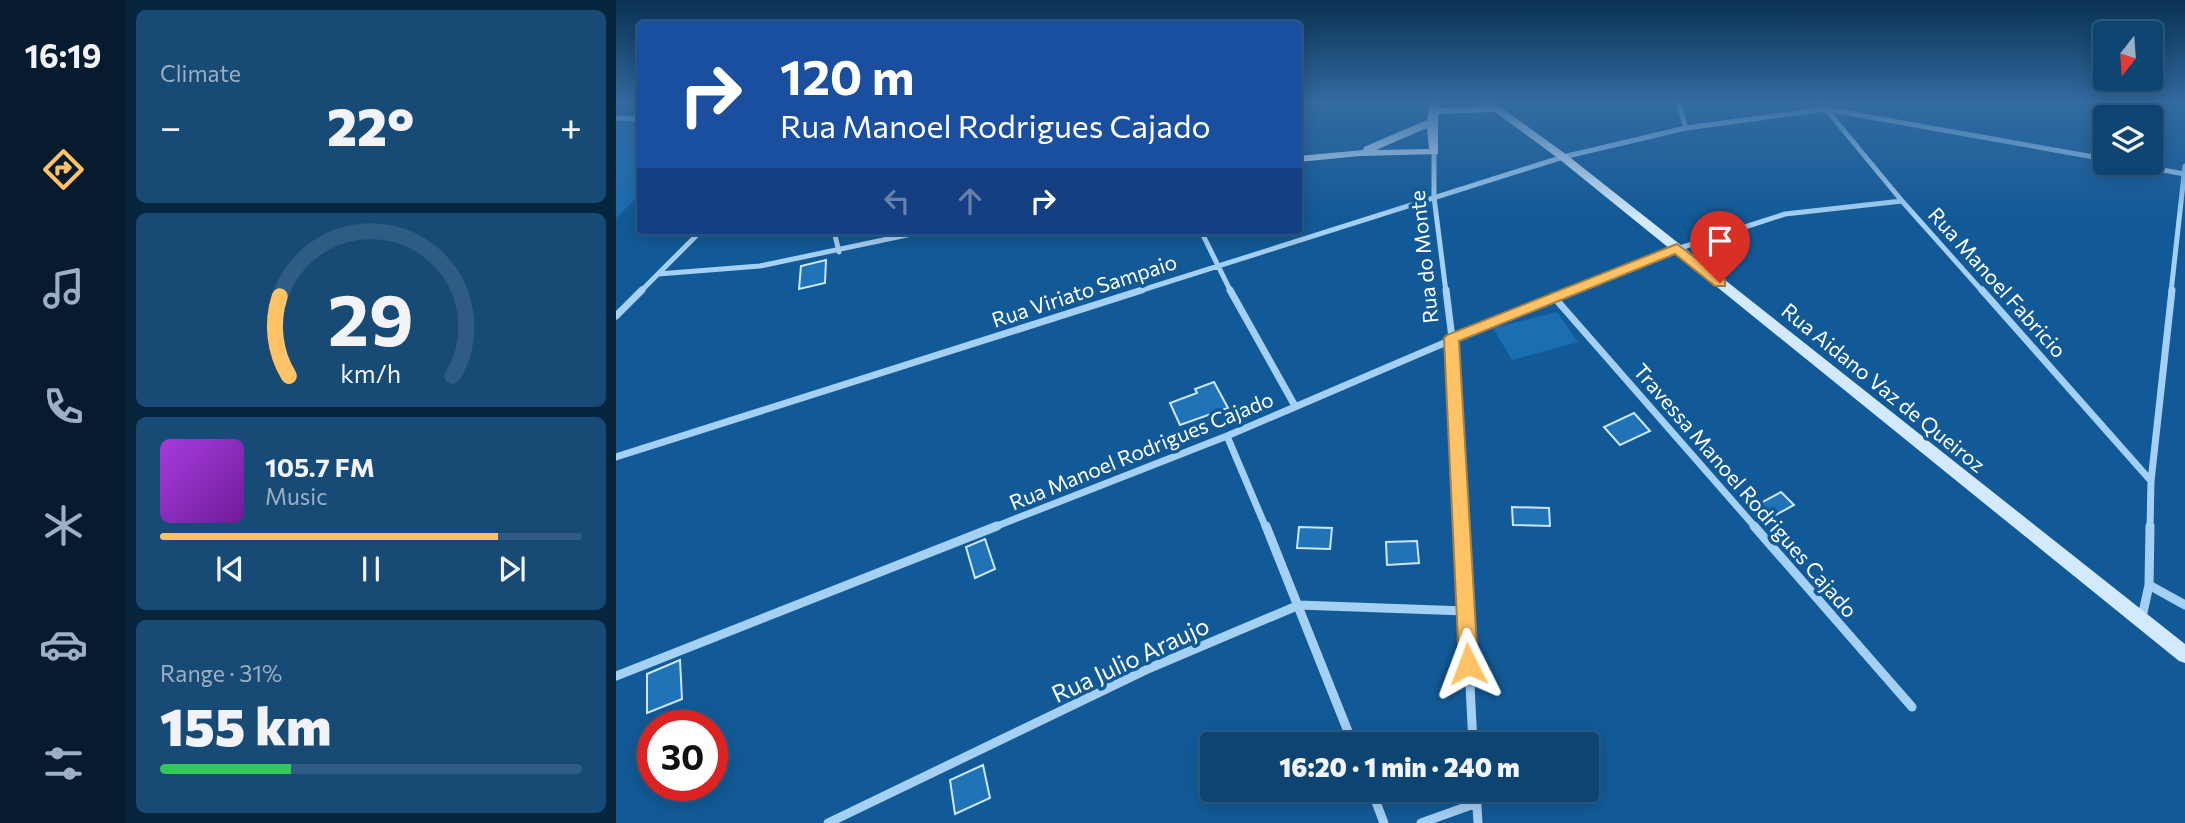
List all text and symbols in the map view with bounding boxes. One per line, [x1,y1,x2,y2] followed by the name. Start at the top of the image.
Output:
[2093,21,2163,91] north arrow
[2093,21,2163,175] map controls
[25,35,101,75] text: 16:19
[780,45,914,105] text: 120 m
[665,49,756,140] icon: right
[160,59,241,87] text: Climate
[327,93,414,157] text: 22°
[160,102,182,149] text: −
[560,102,582,149] text: +
[780,105,1211,145] text: Rua Manoel Rodrigues Cajado
[2093,105,2163,175] button: layers
[39,145,88,194] icon: directions
[878,182,916,220] icon: left
[951,182,989,220] icon: ahead
[1024,182,1062,220] icon: right
[1404,189,1442,325] street label: Rua do Monte
[1924,202,2072,362] street label: Rua Manoel Fabricio
[1690,211,1750,283] pin
[1701,222,1739,260] icon: arrive
[988,248,1180,332] street label: Rua Viriato Sampaio
[39,264,88,313] icon: music
[328,272,414,361] text: 29
[1777,297,1991,477] street label: Rua Aidano Vaz de Queiroz
[341,358,401,388] text: km/h
[1629,358,1863,622] street label: Travessa Manoel Rodrigues Cajado
[39,382,88,431] icon: phone
[1005,385,1277,515] street label: Rua Manoel Rodrigues Cajado
[265,451,375,482] text: 105.7 FM
[265,482,328,510] text: Music
[39,501,88,550] icon: climate
[211,550,249,588] icon: previous
[352,550,390,588] icon: pause
[493,550,531,588] icon: next
[1047,610,1213,708] street label: Rua Julio Araujo
[39,620,88,669] icon: car
[1431,627,1505,701] position arrow
[160,659,282,687] text: Range · 31%
[160,693,332,757] text: 155 km
[637,710,728,801] speed limit sign: 30
[39,739,88,788] icon: filters
[1279,751,1520,782] text: 16:20 · 1 min · 240 m

